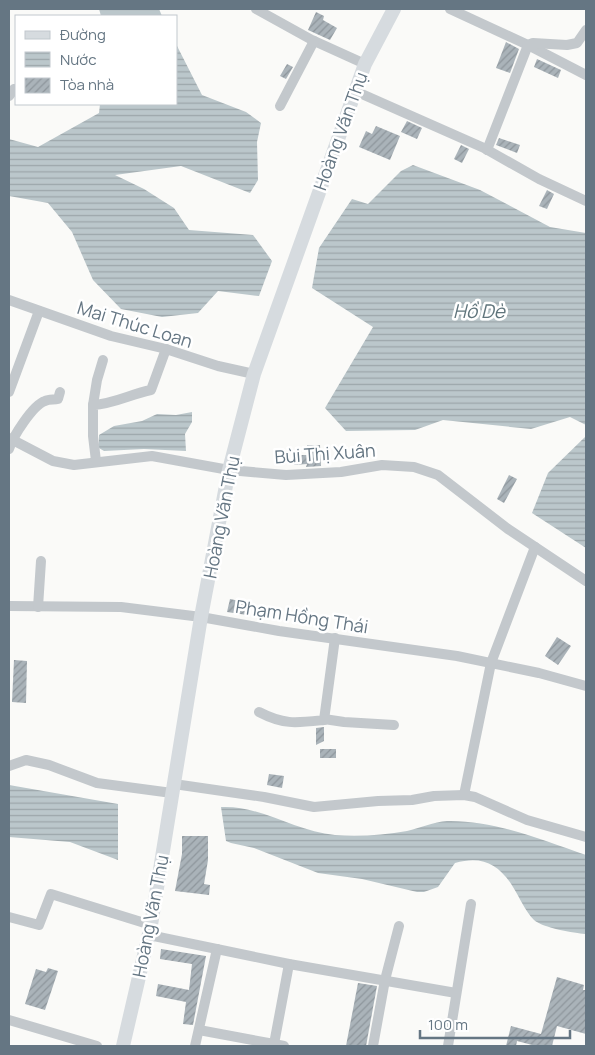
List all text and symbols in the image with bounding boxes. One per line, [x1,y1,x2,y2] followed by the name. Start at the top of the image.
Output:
[15,15,178,105] legend
[60,24,106,45] text: Đường
[60,49,97,70] text: Nước
[307,68,373,194] street label: Hoàng Văn Thụ
[60,74,114,95] text: Tòa nhà
[75,295,195,353] street label: Mai Thúc Loan
[453,298,507,324] water label: Hồ Dè
[274,438,376,468] street label: Bùi Thị Xuân
[197,454,245,580] street label: Hoàng Văn Thụ
[234,594,370,638] street label: Phạm Hồng Thái
[126,853,174,979] street label: Hoàng Văn Thụ
[420,1008,570,1040] scale bar
[428,1014,468,1035] text: 100 m

